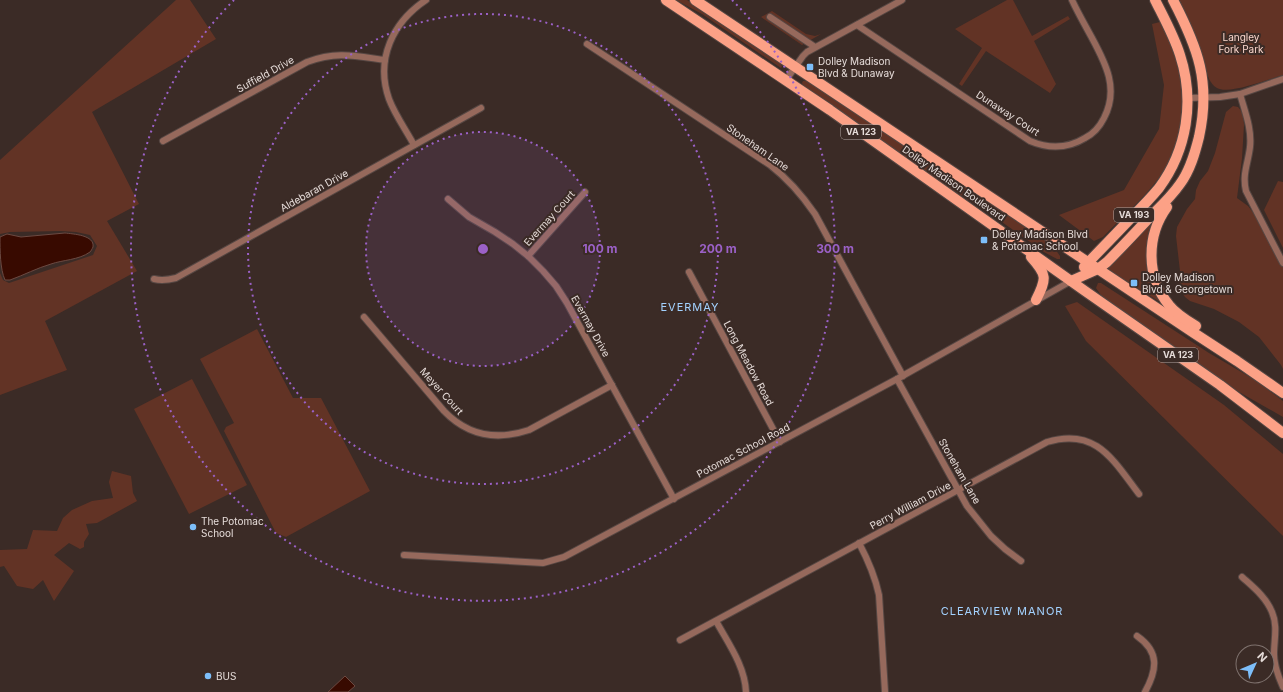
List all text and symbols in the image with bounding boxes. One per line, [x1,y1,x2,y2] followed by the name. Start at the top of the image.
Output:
[1218,31,1264,55] park label: Langley Fork Park
[234,53,296,95] street label: Suffield Drive
[818,55,895,79] place label: Dolley Madison Blvd & Dunaway
[805,62,815,72] marker: Dolley Madison Blvd & Dunaway
[974,88,1043,138] street label: Dunaway Court
[724,121,792,173] street label: Stoneham Lane
[841,125,881,139] road number: VA 123
[900,143,1008,223] street label: Dolley Madison Boulevard
[278,166,350,214] street label: Aldebaran Drive
[521,187,577,248] street label: Evermay Court
[1114,208,1154,222] road number: VA 193
[992,228,1088,252] place label: Dolley Madison Blvd & Potomac School
[979,235,989,245] marker: Dolley Madison Blvd & Potomac School
[582,241,618,256] text: 100 m
[699,241,737,256] text: 200 m
[816,241,854,256] text: 300 m
[476,242,490,256] centre of rings
[1142,271,1233,295] place label: Dolley Madison Blvd & Georgetown
[1129,278,1139,288] marker: Dolley Madison Blvd & Georgetown
[569,293,613,359] street label: Evermay Drive
[660,300,720,314] district label: EVERMAY
[722,319,776,407] street label: Long Meadow Road
[1158,348,1198,362] road number: VA 123
[418,365,467,417] street label: Meyer Court
[694,420,792,480] street label: Potomac School Road
[936,436,984,506] street label: Stoneham Lane
[867,479,953,531] street label: Perry William Drive
[201,515,264,539] place label: The Potomac School
[188,522,198,532] marker: The Potomac School
[941,604,1063,618] district label: CLEARVIEW MANOR
[1235,644,1275,684] north arrow
[1254,649,1270,665] text: N
[216,670,236,682] place label: BUS
[203,671,213,681] marker: BUS

